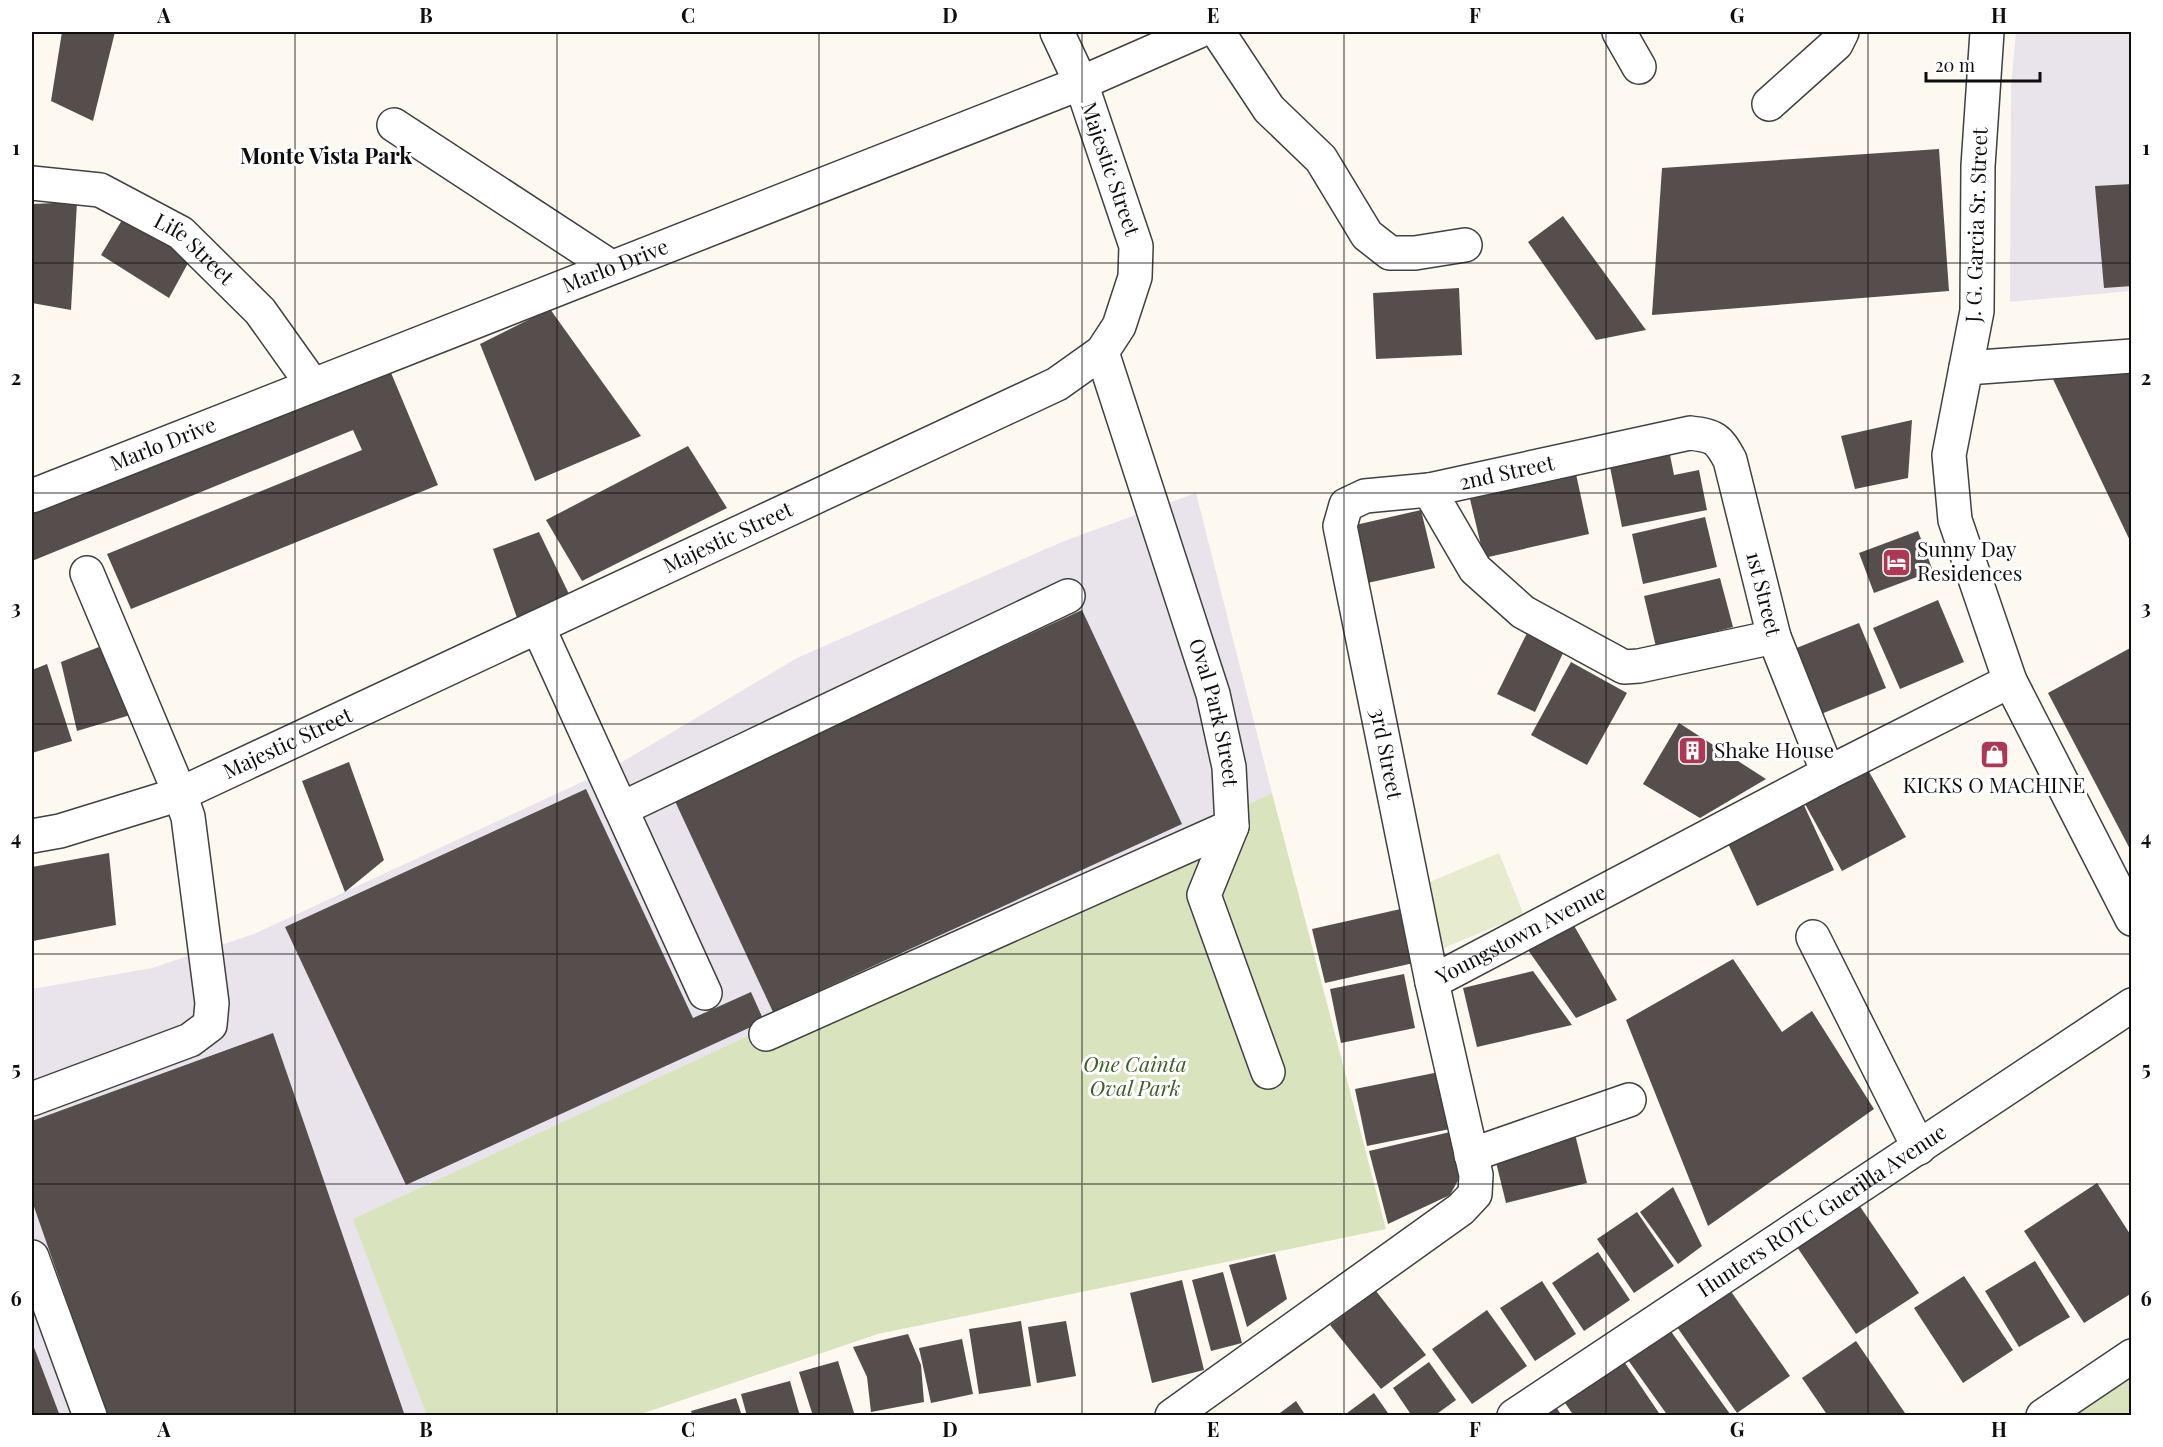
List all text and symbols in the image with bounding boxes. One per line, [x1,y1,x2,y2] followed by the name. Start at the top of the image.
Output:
[156,1,171,28] text: A
[419,1,433,28] text: B
[681,1,695,28] text: C
[942,1,958,28] text: D
[1207,1,1219,28] text: E
[1469,1,1481,28] text: F
[1730,1,1745,28] text: G
[1991,1,2007,28] text: H
[1926,45,2040,83] scale bar
[1935,53,1975,77] text: 20 m
[1076,98,1148,239] street label: Majestic Street
[1958,126,1992,324] street label: J. G. Garcia Sr. Street
[12,133,20,160] text: 1
[2142,133,2150,160] text: 1
[240,140,412,170] district label: Monte Vista Park
[150,205,242,290] street label: Life Street
[558,231,672,298] street label: Marlo Drive
[11,363,21,390] text: 2
[2141,363,2151,390] text: 2
[105,409,220,476] street label: Marlo Drive
[1456,447,1557,495] street label: 2nd Street
[658,493,797,578] street label: Majestic Street
[1917,534,2022,586] place label: Sunny Day Residences
[1880,546,1912,578] hotel icon: Sunny Day Residences
[1741,548,1789,639] street label: 1st Street
[11,593,21,620] text: 3
[2141,593,2151,620] text: 3
[1184,634,1246,788] street label: Oval Park Street
[218,699,357,784] street label: Majestic Street
[1365,706,1411,802] street label: 3rd Street
[1677,735,1709,767] building icon: Shake House
[1714,735,1834,763] place label: Shake House
[1978,739,2010,771] shop icon: KICKS O MACHINE
[1903,770,2085,798] place label: KICKS O MACHINE
[11,823,21,850] text: 4
[2141,823,2151,850] text: 4
[1429,877,1610,990] street label: Youngstown Avenue
[1083,1049,1187,1101] park label: One Cainta Oval Park
[11,1054,21,1081] text: 5
[2141,1054,2151,1081] text: 5
[1691,1116,1951,1302] street label: Hunters ROTC Guerilla Avenue
[10,1284,22,1311] text: 6
[2140,1284,2152,1311] text: 6
[156,1415,171,1442] text: A
[419,1415,433,1442] text: B
[681,1415,695,1442] text: C
[942,1415,958,1442] text: D
[1207,1415,1219,1442] text: E
[1469,1415,1481,1442] text: F
[1730,1415,1745,1442] text: G
[1991,1415,2007,1442] text: H

